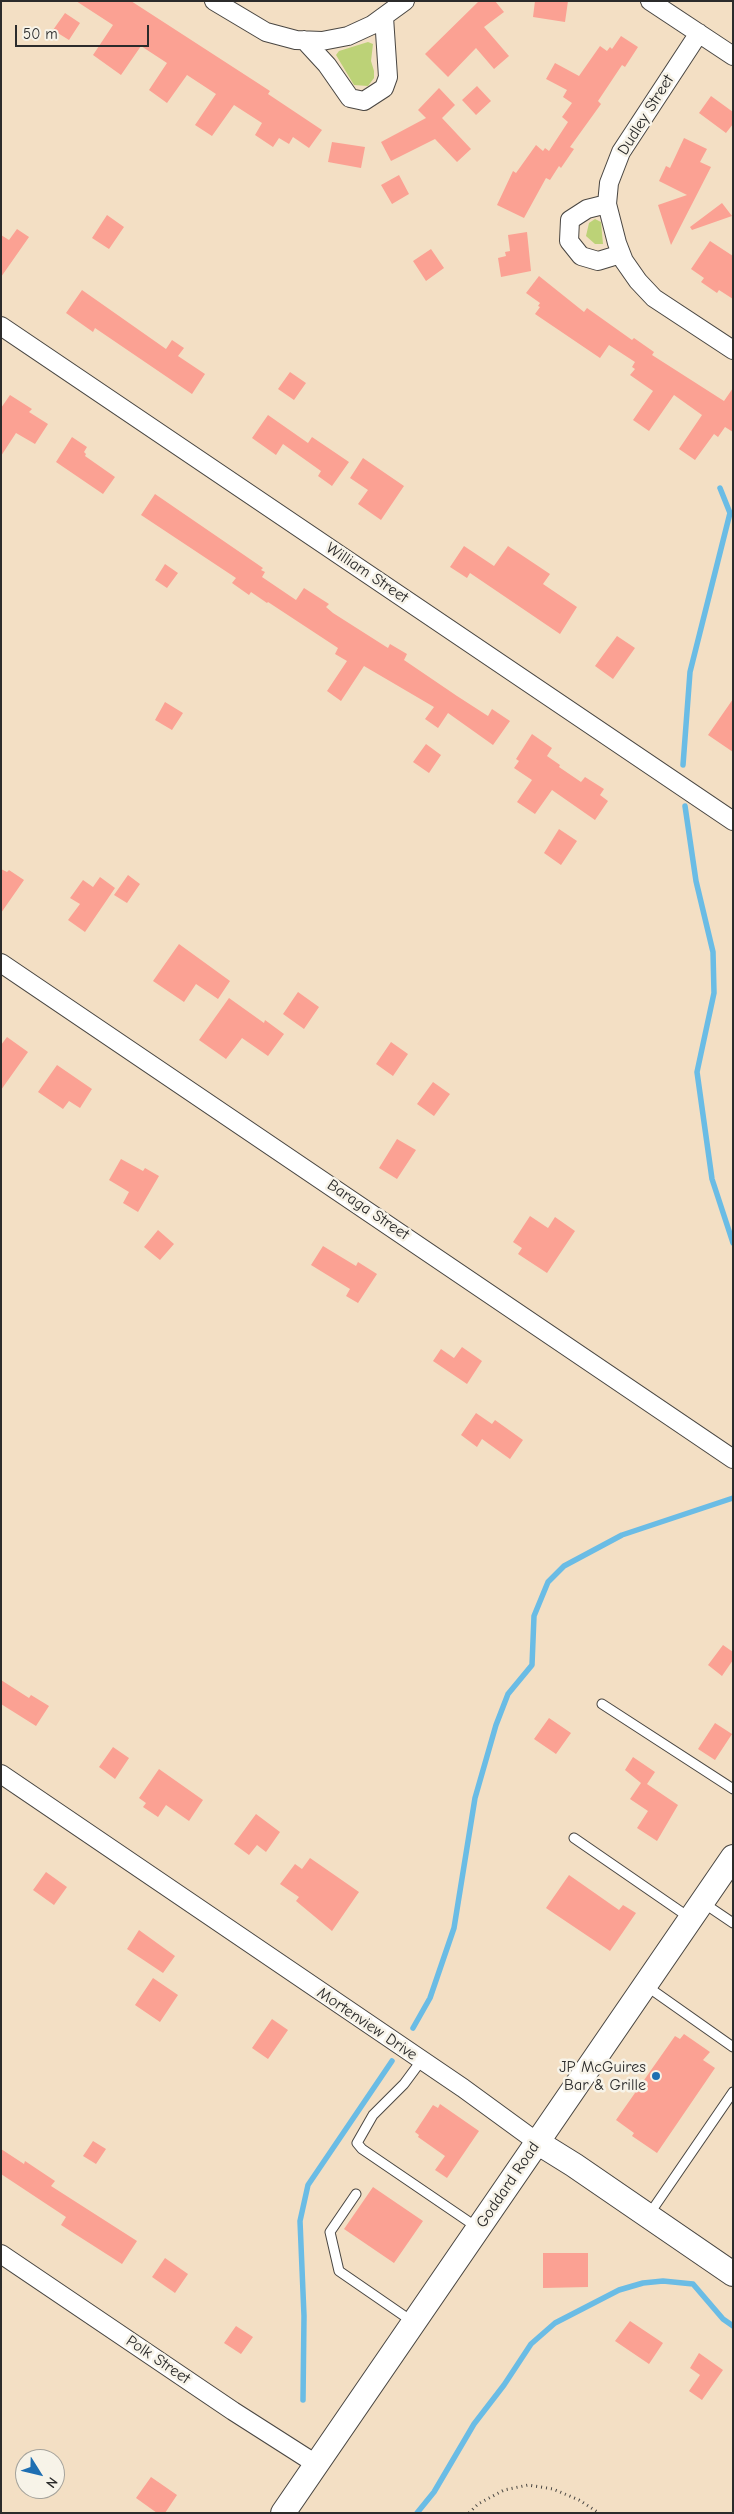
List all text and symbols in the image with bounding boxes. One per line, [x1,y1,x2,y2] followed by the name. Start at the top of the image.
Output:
[18,15,151,47] scale bar
[23,25,58,43] text: 50 m
[614,71,678,159] street label: Dudley Street
[322,538,412,608] street label: William Street
[323,1176,413,1244] street label: Baraga Street
[313,1983,421,2065] street label: Mortenview Drive
[559,2057,646,2095] place label: JP McGuires Bar & Grille
[650,2070,662,2082] marker: JP McGuires Bar & Grille
[472,2138,544,2232] street label: Goddard Road
[122,2332,194,2388] street label: Polk Street
[15,2449,65,2499] north arrow
[42,2474,61,2491] text: N

